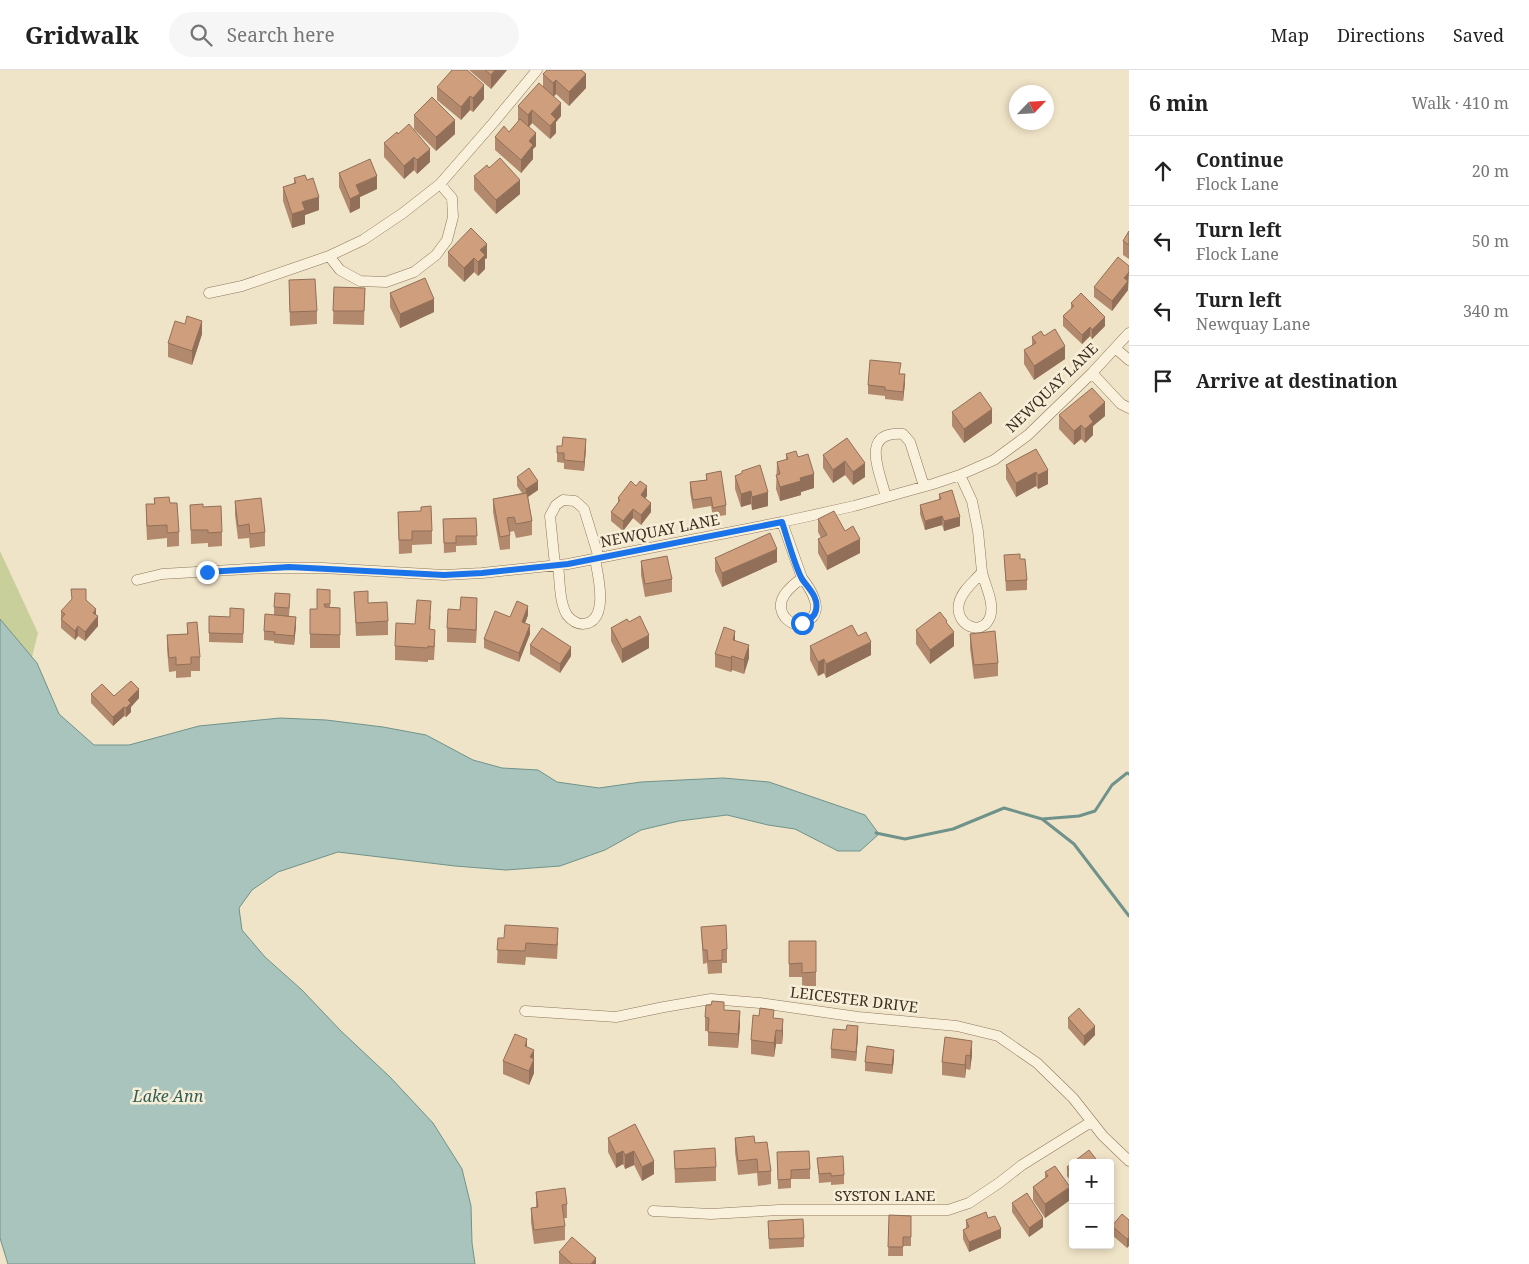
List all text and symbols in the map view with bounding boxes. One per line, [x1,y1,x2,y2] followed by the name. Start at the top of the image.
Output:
[169,12,519,57] search box
[25,18,139,51] text: Gridwalk
[187,21,215,49] icon: search
[227,22,335,48] text: Search here
[1271,23,1309,47] text: Map
[1337,23,1425,47] text: Directions
[1453,23,1504,47] text: Saved
[1009,85,1054,130] north arrow
[1149,89,1208,117] text: 6 min
[1412,92,1509,114] text: Walk · 410 m
[1196,147,1284,173] text: Continue
[1149,157,1177,185] icon: ahead
[1472,160,1509,182] text: 20 m
[1196,173,1279,195] text: Flock Lane
[1196,217,1282,243] text: Turn left
[1149,227,1177,255] icon: left
[1472,230,1509,252] text: 50 m
[1196,243,1279,265] text: Flock Lane
[1196,287,1282,313] text: Turn left
[1149,297,1177,325] icon: left
[1463,300,1509,322] text: 340 m
[1196,313,1310,335] text: Newquay Lane
[1001,338,1102,437] street label: NEWQUAY LANE
[1149,367,1177,395] icon: arrive
[1196,368,1398,394] text: Arrive at destination
[599,509,721,551] street label: NEWQUAY LANE
[196,561,219,584] route end
[791,612,814,635] route start
[789,981,919,1017] street label: LEICESTER DRIVE
[132,1085,204,1107] water label: Lake Ann
[1069,1159,1114,1249] map controls
[1069,1159,1114,1204] button: +
[835,1185,935,1205] street label: SYSTON LANE
[1069,1204,1114,1249] button: −

